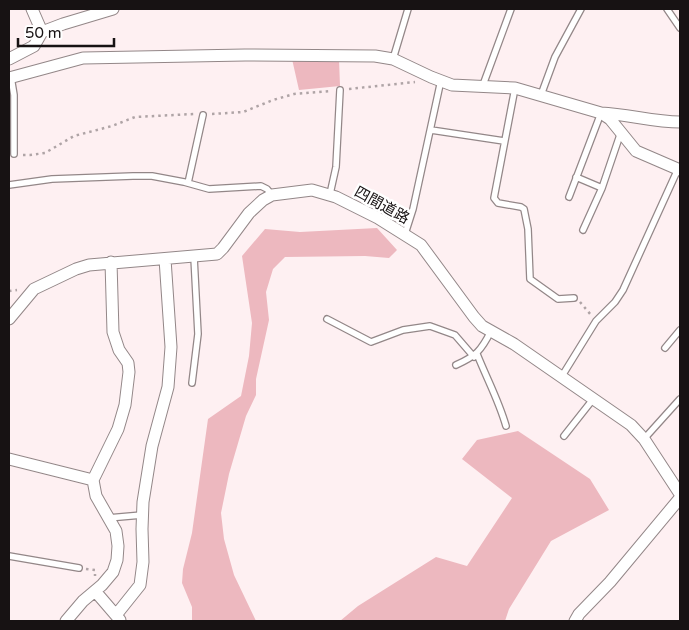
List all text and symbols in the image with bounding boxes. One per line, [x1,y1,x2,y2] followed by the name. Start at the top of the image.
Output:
[18,15,114,47] scale bar
[25,24,62,42] text: 50 m
[351,183,413,227] street label: 四間道路

